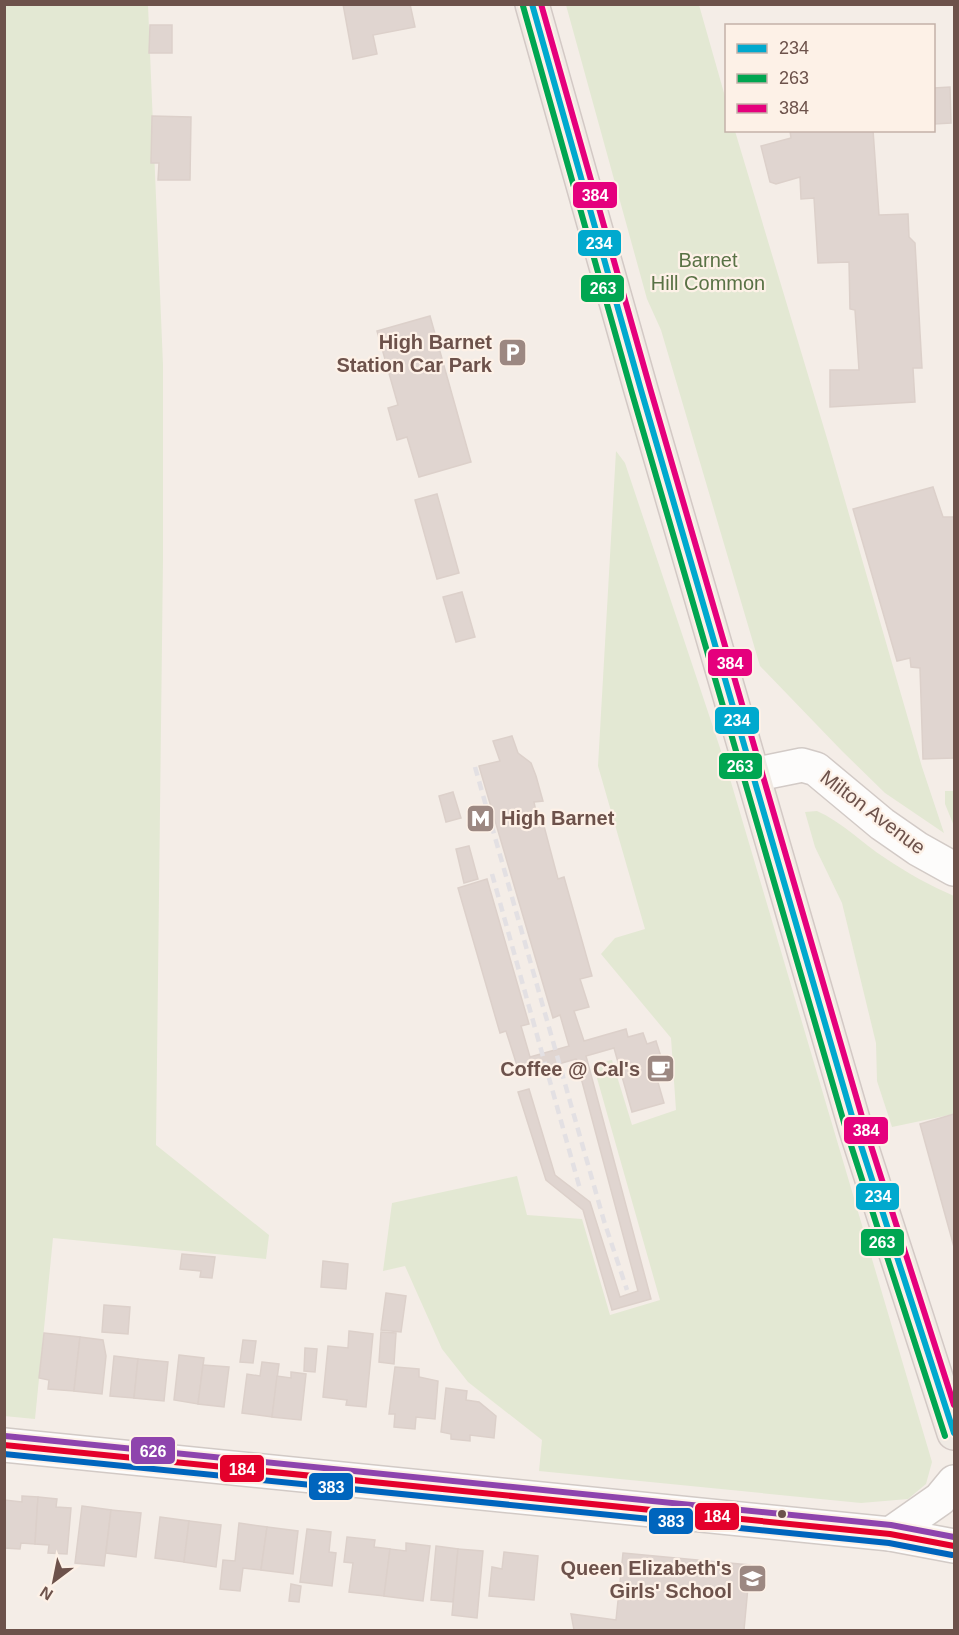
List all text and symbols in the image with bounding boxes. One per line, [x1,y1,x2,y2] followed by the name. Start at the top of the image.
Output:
[725,24,935,132] legend
[779,38,809,58] text: 234
[779,68,809,88] text: 263
[779,98,809,118] text: 384
[572,181,618,209] line badge: 384
[582,187,608,204] text: 384
[577,229,622,257] line badge: 234
[586,235,612,252] text: 234
[651,249,765,294] park label: Barnet Hill Common
[580,274,625,303] line badge: 263
[590,280,616,297] text: 263
[336,331,493,376] place label: High Barnet Station Car Park
[497,337,529,369] parking icon: High Barnet Station Car Park
[707,648,753,677] line badge: 384
[717,655,743,672] text: 384
[714,706,760,735] line badge: 234
[724,712,750,729] text: 234
[718,752,763,780] line badge: 263
[727,758,753,775] text: 263
[816,766,930,858] street label: Milton Avenue
[464,802,496,834] metro station icon: High Barnet
[501,807,615,829] place label: High Barnet
[645,1053,677,1085] cafe icon: Coffee @ Cal's
[500,1058,640,1080] place label: Coffee @ Cal's
[843,1116,889,1145] line badge: 384
[853,1122,879,1139] text: 384
[855,1182,900,1211] line badge: 234
[865,1188,891,1205] text: 234
[860,1228,905,1257] line badge: 263
[869,1234,895,1251] text: 263
[130,1436,176,1465] line badge: 626
[140,1443,166,1460] text: 626
[219,1454,265,1483] line badge: 184
[229,1461,255,1478] text: 184
[308,1472,354,1501] line badge: 383
[318,1479,344,1496] text: 383
[694,1502,740,1531] line badge: 184
[648,1507,694,1535] line badge: 383
[704,1508,730,1525] text: 184
[776,1508,788,1520] unlabelled marker
[658,1513,684,1530] text: 383
[24,1551,84,1611] north arrow
[561,1557,732,1602] place label: Queen Elizabeth's Girls' School
[737,1563,769,1595] school or university icon: Queen Elizabeth's Girls' School
[37,1583,56,1604] text: N

